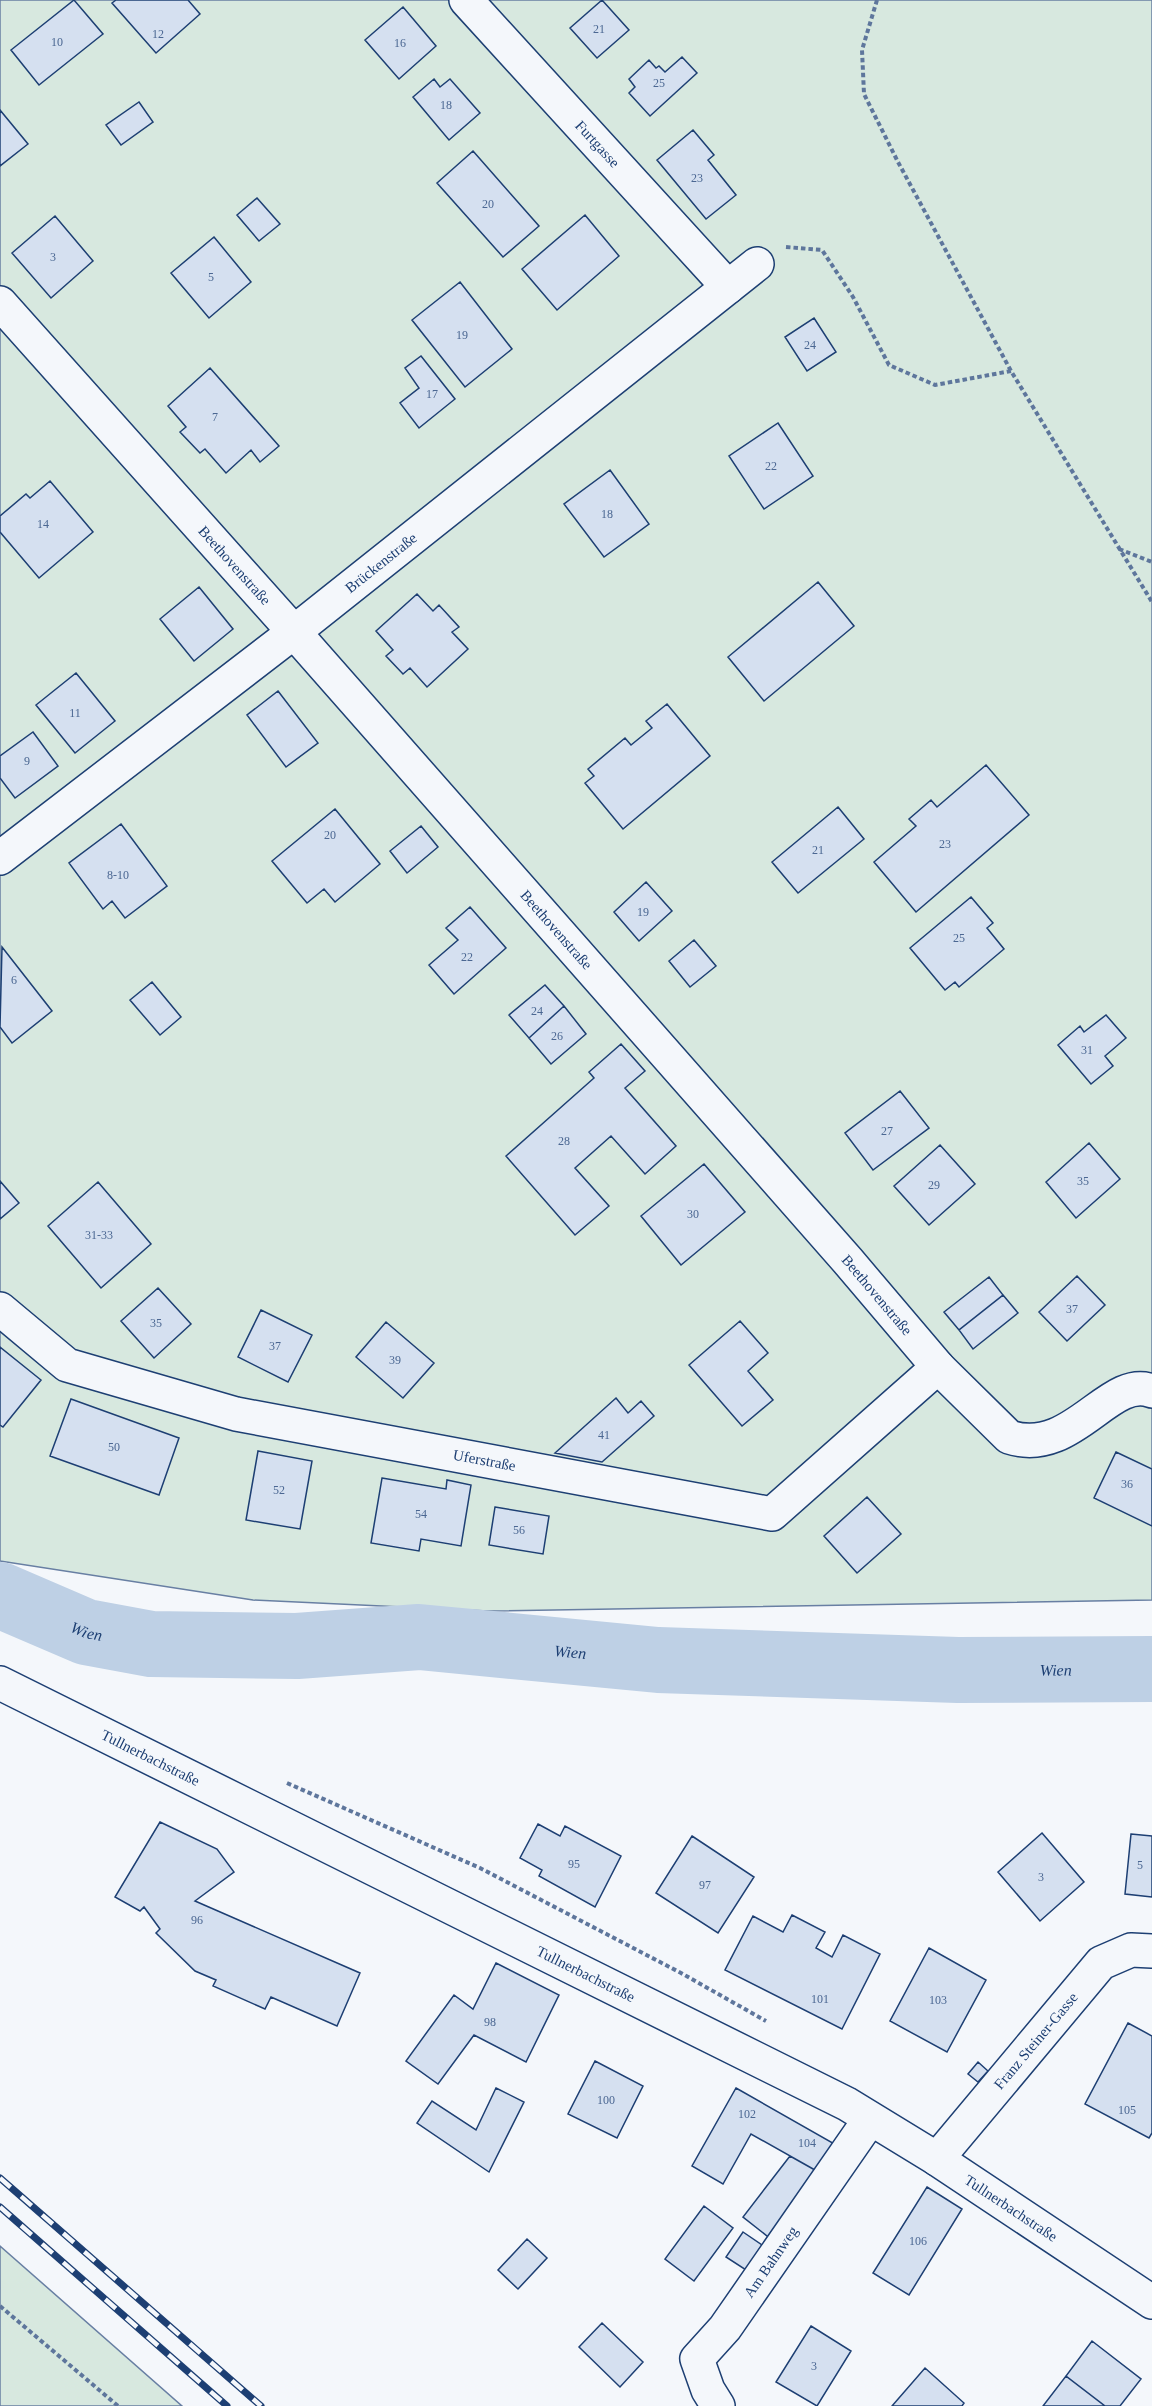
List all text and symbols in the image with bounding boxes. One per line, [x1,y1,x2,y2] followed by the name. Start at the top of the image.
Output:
[593,22,605,36] house number: 21
[152,27,164,41] house number: 12
[51,35,63,49] house number: 10
[394,36,406,50] house number: 16
[653,76,665,90] house number: 25
[440,98,452,112] house number: 18
[572,117,623,171] street label: Furtgasse
[691,171,703,185] house number: 23
[482,197,494,211] house number: 20
[50,250,56,264] house number: 3
[208,270,214,284] house number: 5
[456,328,468,342] house number: 19
[804,338,816,352] house number: 24
[426,387,438,401] house number: 17
[212,410,218,424] house number: 7
[765,459,777,473] house number: 22
[601,507,613,521] house number: 18
[37,517,49,531] house number: 14
[195,523,274,608] street label: Beethovenstraße
[342,529,420,596] street label: Brückenstraße
[69,706,81,720] house number: 11
[24,754,30,768] house number: 9
[324,828,336,842] house number: 20
[939,837,951,851] house number: 23
[812,843,824,857] house number: 21
[107,868,129,882] house number: 8-10
[517,887,596,973] street label: Beethovenstraße
[637,905,649,919] house number: 19
[953,931,965,945] house number: 25
[461,950,473,964] house number: 22
[11,973,17,987] house number: 6
[531,1004,543,1018] house number: 24
[551,1029,563,1043] house number: 26
[1081,1043,1093,1057] house number: 31
[881,1124,893,1138] house number: 27
[558,1134,570,1148] house number: 28
[1077,1174,1089,1188] house number: 35
[928,1178,940,1192] house number: 29
[687,1207,699,1221] house number: 30
[85,1228,113,1242] house number: 31-33
[838,1252,916,1339] street label: Beethovenstraße
[1066,1302,1078,1316] house number: 37
[150,1316,162,1330] house number: 35
[269,1339,281,1353] house number: 37
[389,1353,401,1367] house number: 39
[598,1428,610,1442] house number: 41
[108,1440,120,1454] house number: 50
[452,1447,517,1474] street label: Uferstraße
[1121,1477,1133,1491] house number: 36
[273,1483,285,1497] house number: 52
[415,1507,427,1521] house number: 54
[513,1523,525,1537] house number: 56
[68,1618,104,1643] water label: Wien
[553,1642,587,1662] water label: Wien
[1040,1661,1072,1678] water label: Wien
[99,1727,203,1789] street label: Tullnerbachstraße
[568,1857,580,1871] house number: 95
[1137,1858,1143,1872] house number: 5
[1038,1870,1044,1884] house number: 3
[699,1878,711,1892] house number: 97
[191,1913,203,1927] house number: 96
[534,1943,638,2005] street label: Tullnerbachstraße
[991,1989,1081,2092] street label: Franz Steiner-Gasse
[811,1992,829,2006] house number: 101
[929,1993,947,2007] house number: 103
[484,2015,496,2029] house number: 98
[597,2093,615,2107] house number: 100
[1118,2103,1136,2117] house number: 105
[738,2107,756,2121] house number: 102
[798,2136,816,2150] house number: 104
[961,2172,1060,2245] street label: Tullnerbachstraße
[741,2223,801,2301] street label: Am Bahnweg
[909,2234,927,2248] house number: 106
[811,2359,817,2373] house number: 3

